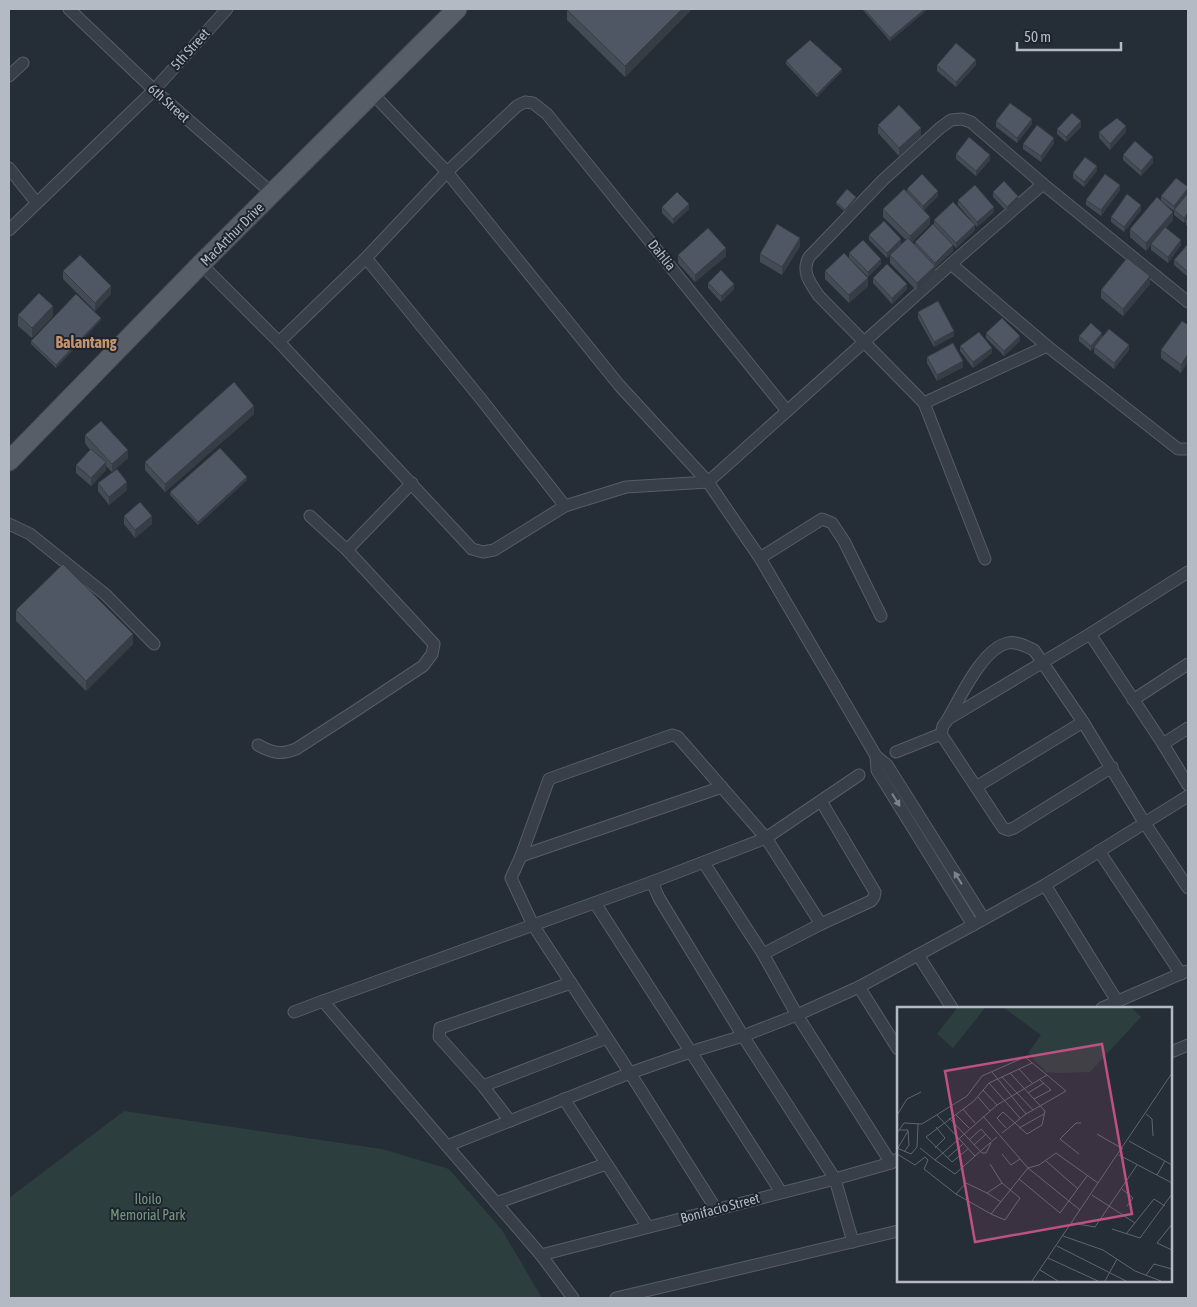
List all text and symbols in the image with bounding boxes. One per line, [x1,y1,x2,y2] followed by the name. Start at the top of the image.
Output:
[1017,20,1121,52] scale bar
[167,25,213,73] street label: 5th Street
[1024,28,1051,45] text: 50 m
[145,80,193,126] street label: 6th Street
[197,199,267,269] street label: MacArthur Drive
[645,237,679,273] street label: Dahlia
[55,333,117,351] district label: Balantang
[891,793,900,806] one-way arrow
[954,872,963,885] one-way arrow
[897,1007,1172,1282] inset map
[679,1190,761,1226] street label: Bonifacio Street
[110,1191,186,1223] park label: Iloilo Memorial Park

